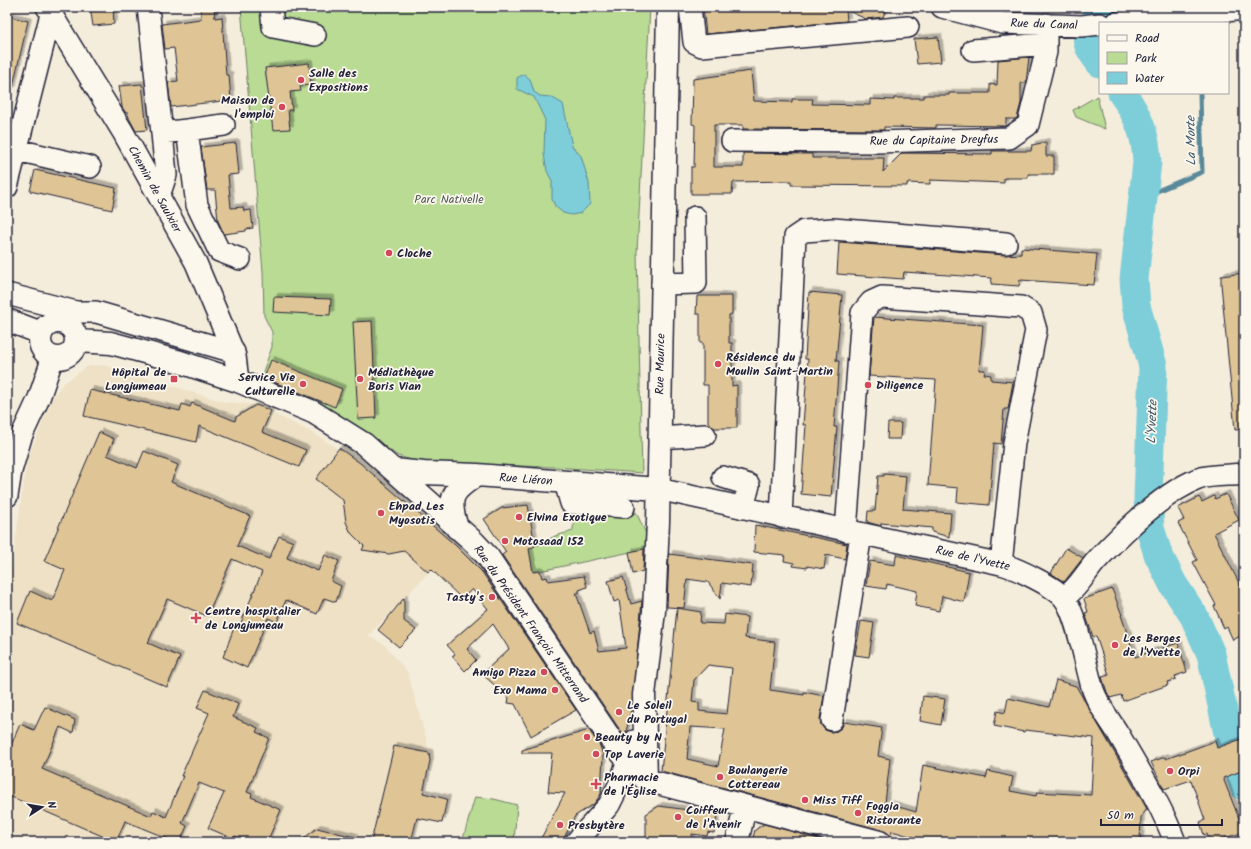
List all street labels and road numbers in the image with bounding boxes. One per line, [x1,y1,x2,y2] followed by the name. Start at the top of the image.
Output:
[1010,14,1078,35] street label: Rue du Canal
[869,130,999,151] street label: Rue du Capitaine Dreyfus
[123,142,187,237] street label: Chemin de Saulxier
[650,333,671,395] street label: Rue Maurice
[499,468,553,491] street label: Rue Liéron
[469,541,593,708] street label: Rue du Président François Mitterrand
[934,541,1013,576] street label: Rue de l'Yvette

